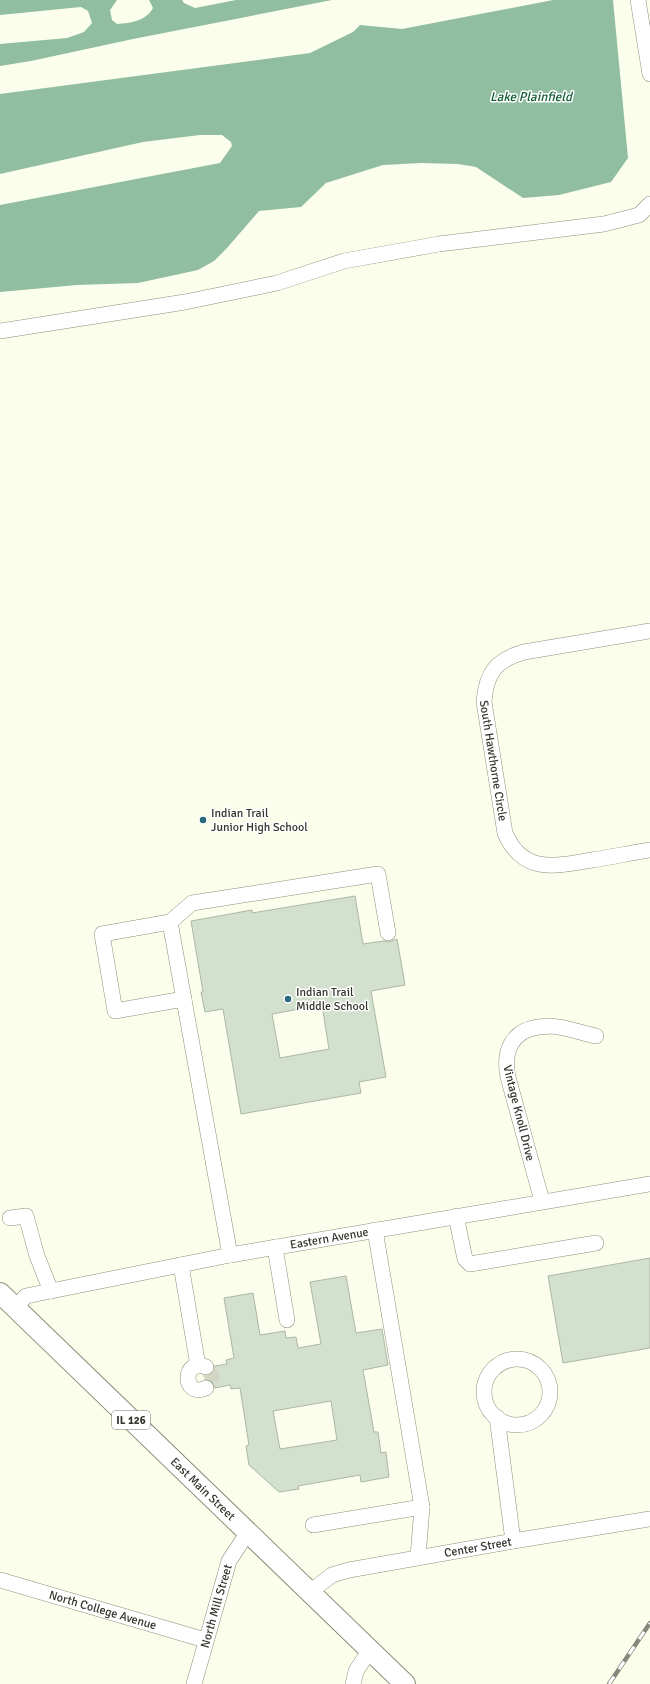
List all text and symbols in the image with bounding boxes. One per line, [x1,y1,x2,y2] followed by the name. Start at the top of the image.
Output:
[490,89,574,105] water label: Lake Plainfield
[476,699,510,822] street label: South Hawthorne Circle
[211,806,308,835] place label: Indian Trail Junior High School
[198,815,208,825] marker: Indian Trail Junior High School
[296,985,369,1014] place label: Indian Trail Middle School
[283,994,293,1004] marker: Indian Trail Middle School
[499,1064,538,1163] street label: Vintage Knoll Drive
[289,1225,370,1253] street label: Eastern Avenue
[112,1411,150,1429] road number: IL 126
[167,1454,238,1524] street label: East Main Street
[443,1534,513,1561] street label: Center Street
[198,1563,236,1650] street label: North Mill Street
[47,1588,158,1633] street label: North College Avenue

